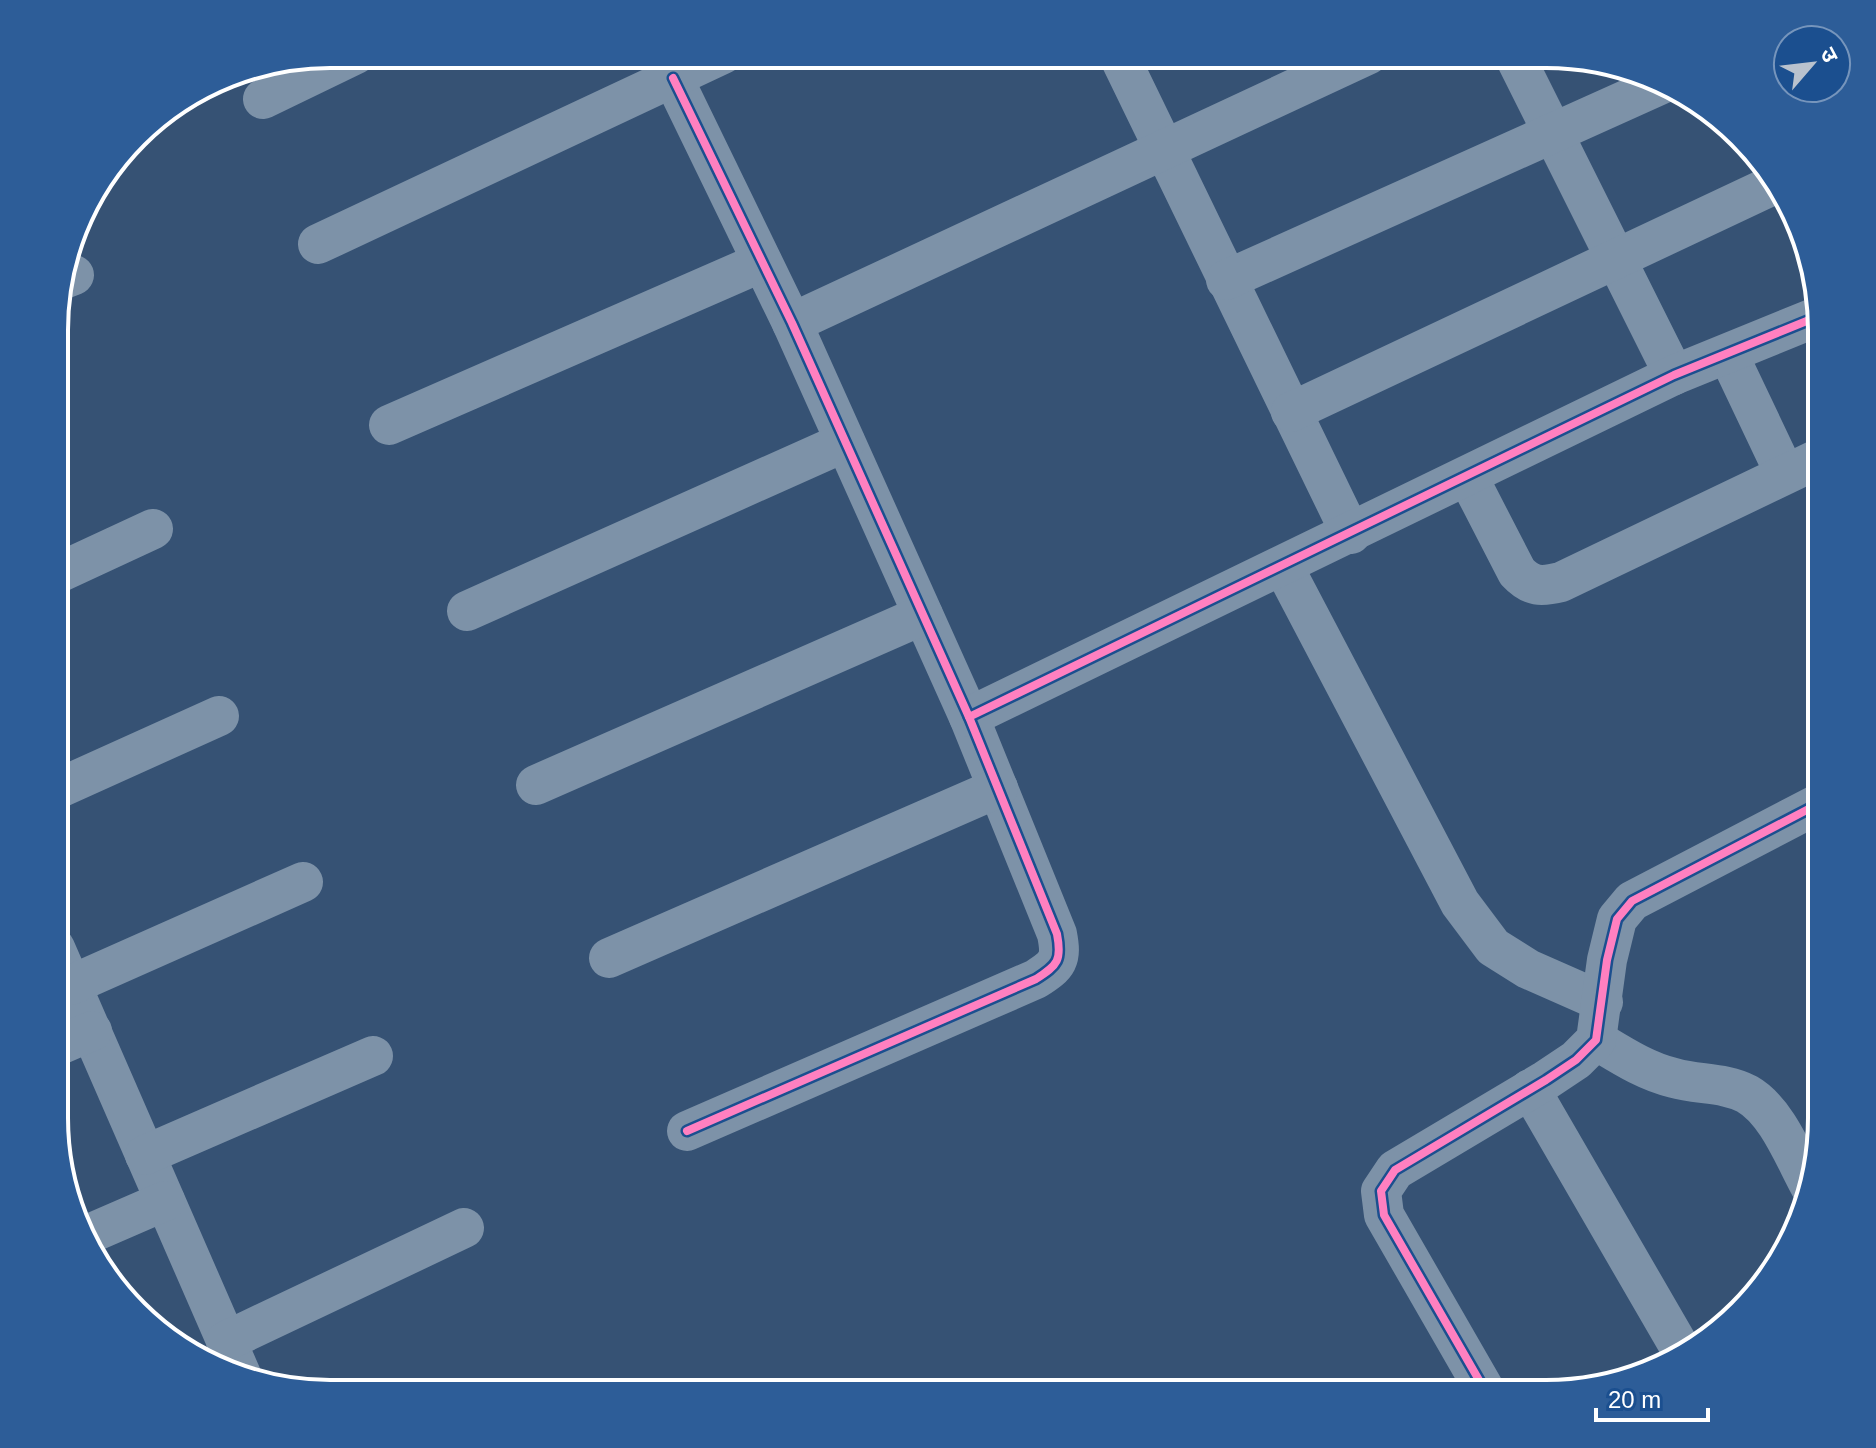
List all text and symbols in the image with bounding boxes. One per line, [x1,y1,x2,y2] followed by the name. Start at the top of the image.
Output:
[1772,24,1852,104] north arrow
[1815,43,1844,67] text: उ
[1596,1372,1708,1422] scale bar
[1608,1386,1661,1413] text: 20 m

